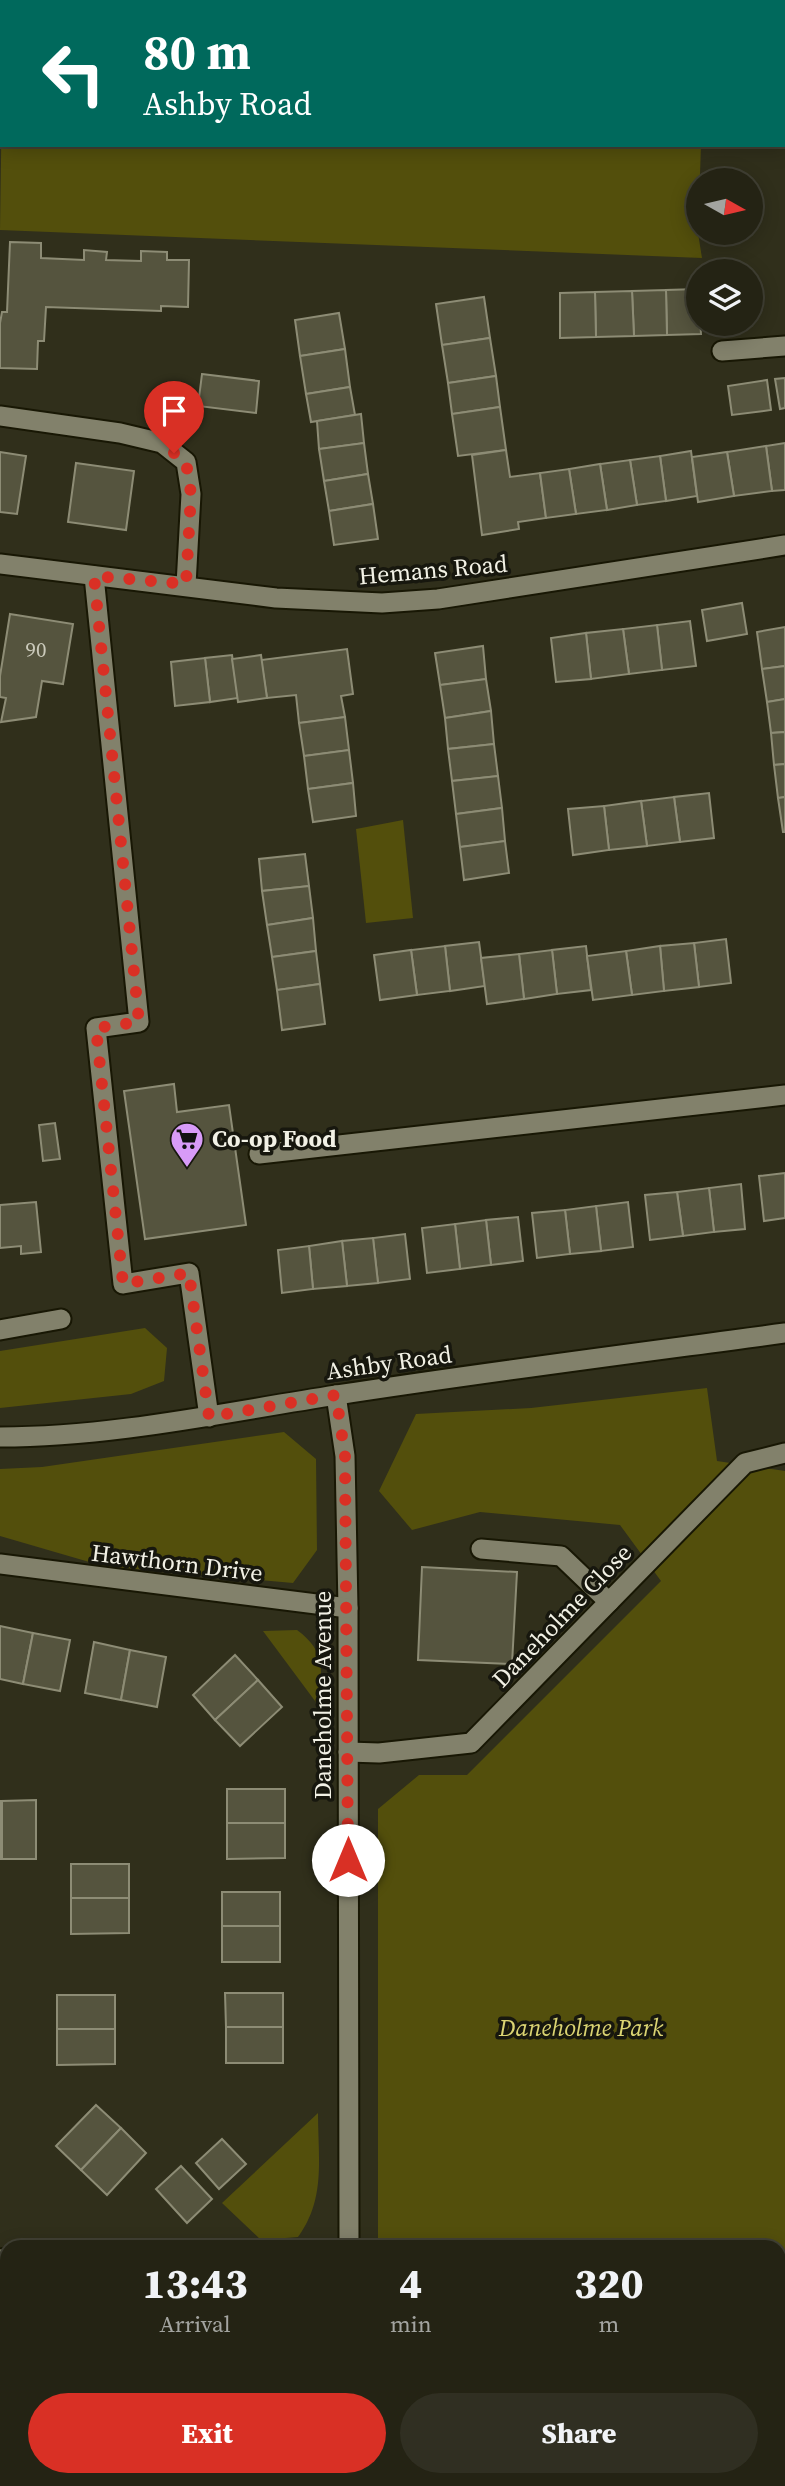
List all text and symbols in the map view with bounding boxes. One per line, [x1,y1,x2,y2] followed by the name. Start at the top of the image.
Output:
[143,18,251,85] text: 80 m
[28,28,119,119] icon: left
[143,82,312,126] text: Ashby Road
[686,168,763,245] north arrow
[686,168,763,336] map controls
[686,259,763,336] button: layers
[144,381,204,453] pin
[155,392,193,430] icon: arrive
[357,547,509,592] street label: Hemans Road
[26,635,47,664] house number: 90
[168,1120,206,1169] supermarket icon: Co-op Food
[212,1122,337,1155] place label: Co-op Food
[324,1337,454,1388] street label: Ashby Road
[90,1536,265,1589] street label: Hawthorn Drive
[485,1537,639,1695] street label: Daneholme Close
[306,1591,339,1799] street label: Daneholme Avenue
[311,1823,385,1897] position arrow
[498,2011,664,2044] park label: Daneholme Park
[142,2254,248,2312] text: 13:43
[399,2254,422,2312] text: 4
[574,2254,644,2312] text: 320
[160,2308,231,2340] text: Arrival
[390,2308,432,2340] text: min
[598,2308,619,2340] text: m
[28,2393,386,2473] button: Exit
[400,2393,758,2473] button: Share

